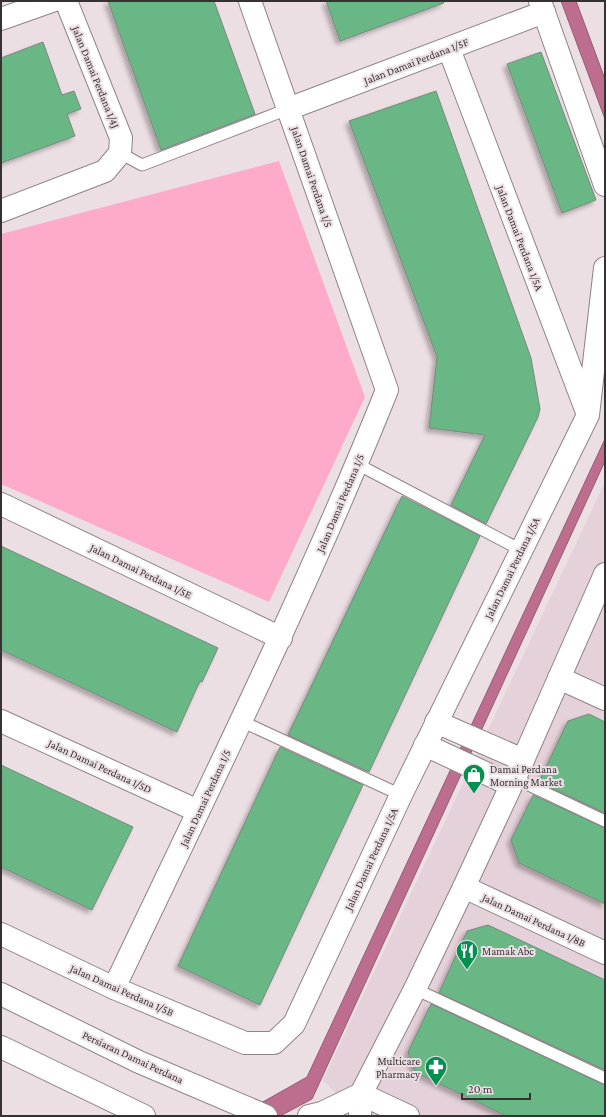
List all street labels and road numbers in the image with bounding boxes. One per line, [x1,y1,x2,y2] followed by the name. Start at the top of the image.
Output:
[69,23,122,130] street label: Jalan Damai Perdana 1/4J
[361,35,471,88] street label: Jalan Damai Perdana 1/5F
[288,124,335,229] street label: Jalan Damai Perdana 1/5
[493,183,546,293] street label: Jalan Damai Perdana 1/5A
[313,452,367,555] street label: Jalan Damai Perdana 1/5
[482,514,543,622] street label: Jalan Damai Perdana 1/5A
[87,541,194,602] street label: Jalan Damai Perdana 1/5E
[45,736,154,796] street label: Jalan Damai Perdana 1/5D
[177,748,234,850] street label: Jalan Damai Perdana 1/5
[342,805,401,913] street label: Jalan Damai Perdana 1/5A
[479,890,587,950] street label: Jalan Damai Perdana 1/8B
[67,961,175,1019] street label: Jalan Damai Perdana 1/5B
[81,1028,185,1086] street label: Persiaran Damai Perdana

